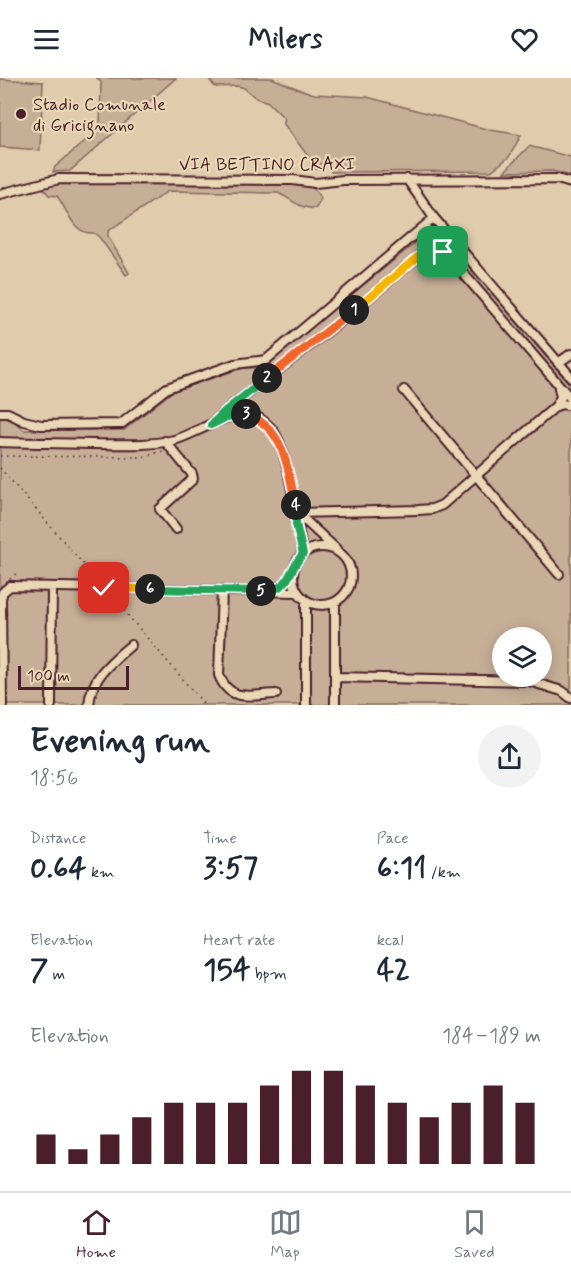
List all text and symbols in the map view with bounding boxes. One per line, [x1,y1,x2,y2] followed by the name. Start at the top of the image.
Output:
[249,22,322,57] text: Milers
[30,23,63,56] icon: menu
[508,23,541,56] icon: heart
[33,93,166,140] place label: Stadio Comunale di Gricignano
[14,107,28,121] marker: Stadio Comunale di Gricignano
[179,153,355,177] street label: VIA BETTINO CRAXI
[417,226,468,277] pin
[426,235,459,268] icon: arrive
[339,295,369,325] pin: 1
[350,299,358,320] text: 1
[252,363,282,393] pin: 2
[263,367,271,388] text: 2
[231,399,261,429] pin: 3
[242,403,250,424] text: 3
[281,490,311,520] pin: 4
[291,494,301,515] text: 4
[78,562,129,613] pin
[87,571,120,604] icon: check
[135,574,165,604] pin: 6
[246,576,276,606] pin: 5
[146,578,154,599] text: 6
[256,580,266,601] text: 5
[492,627,552,687] map controls
[492,627,552,687] button: layers
[18,663,129,690] scale bar
[27,666,70,687] text: 100 m
[30,720,210,764] text: Evening run
[478,725,541,788] button: share
[30,765,78,792] text: 18:56
[30,828,86,849] text: Distance
[203,828,237,849] text: Time
[377,828,409,849] text: Pace
[30,849,87,888] text: 0.64
[203,849,258,888] text: 3:57
[377,849,426,888] text: 6:11
[87,862,114,883] text: km
[426,862,461,883] text: /km
[30,930,93,951] text: Elevation
[203,930,275,951] text: Heart rate
[377,930,404,951] text: kcal
[30,951,48,990] text: 7
[203,951,250,990] text: 154
[377,951,410,990] text: 42
[48,964,65,985] text: m
[250,964,287,985] text: bpm
[30,1023,109,1050] text: Elevation
[442,1023,541,1050] text: 184–189 m
[76,1206,116,1263] tab: Home
[269,1206,302,1263] tab: Map
[454,1206,495,1263] tab: Saved

